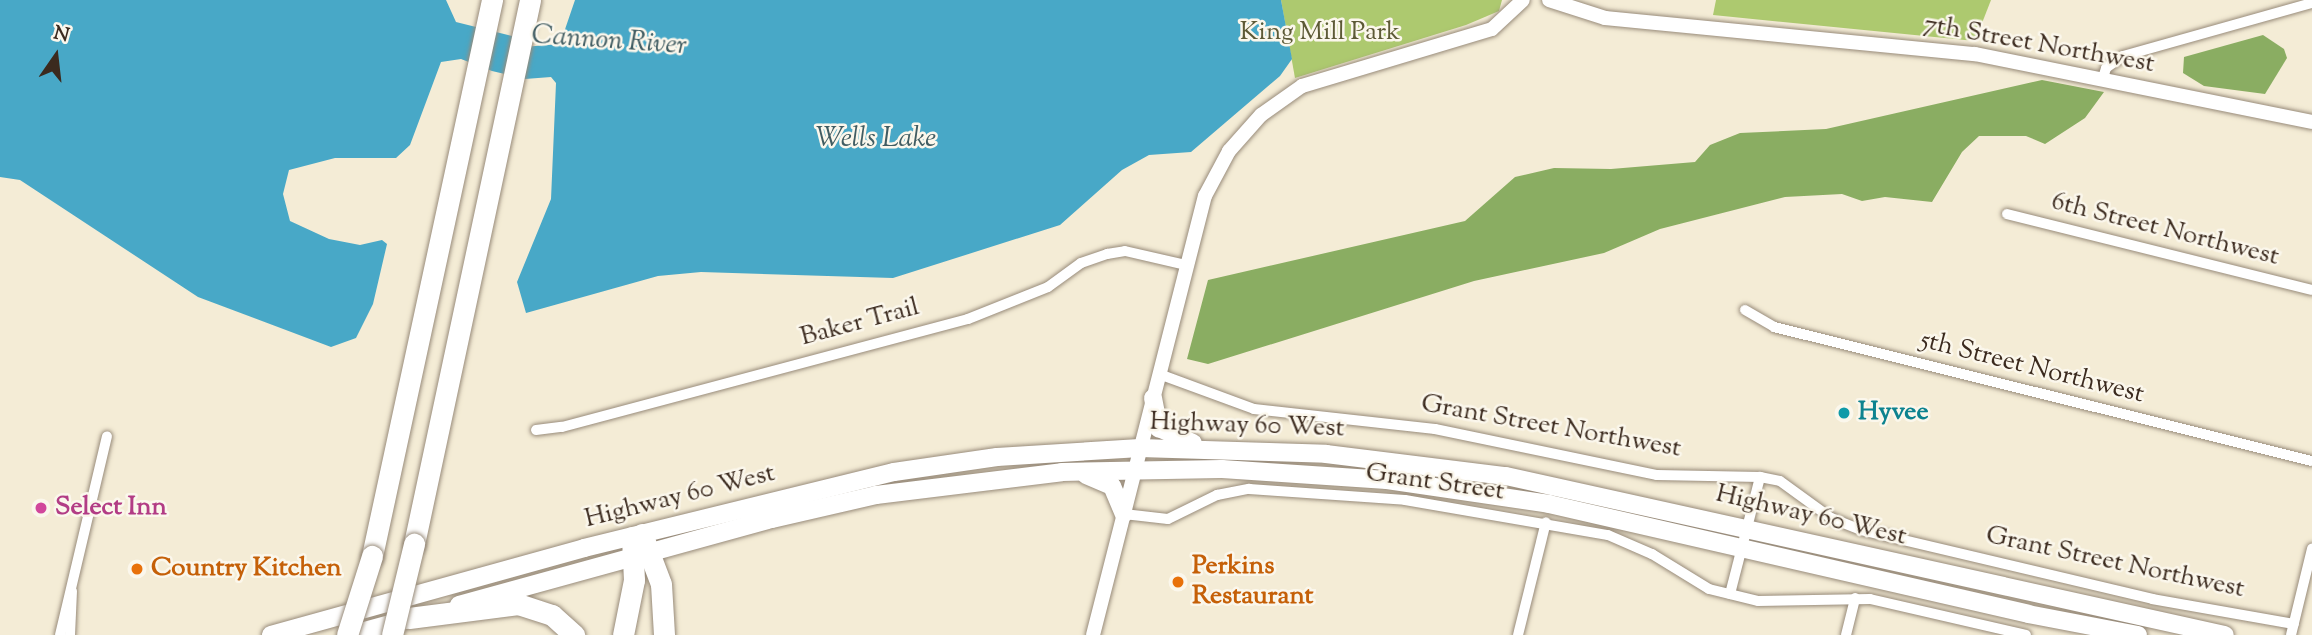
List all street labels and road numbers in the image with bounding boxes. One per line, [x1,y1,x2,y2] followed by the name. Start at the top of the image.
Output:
[1921,9,2157,81] street label: 7th Street Northwest
[2048,187,2282,273] street label: 6th Street Northwest
[797,292,923,354] street label: Baker Trail
[1917,325,2147,411] street label: 5th Street Northwest
[1419,389,1683,465] street label: Grant Street Northwest
[1149,407,1345,445] street label: Highway 60 West
[582,458,778,536] street label: Highway 60 West
[1364,458,1506,508] street label: Grant Street
[1713,479,1909,553] street label: Highway 60 West
[1983,520,2247,606] street label: Grant Street Northwest

